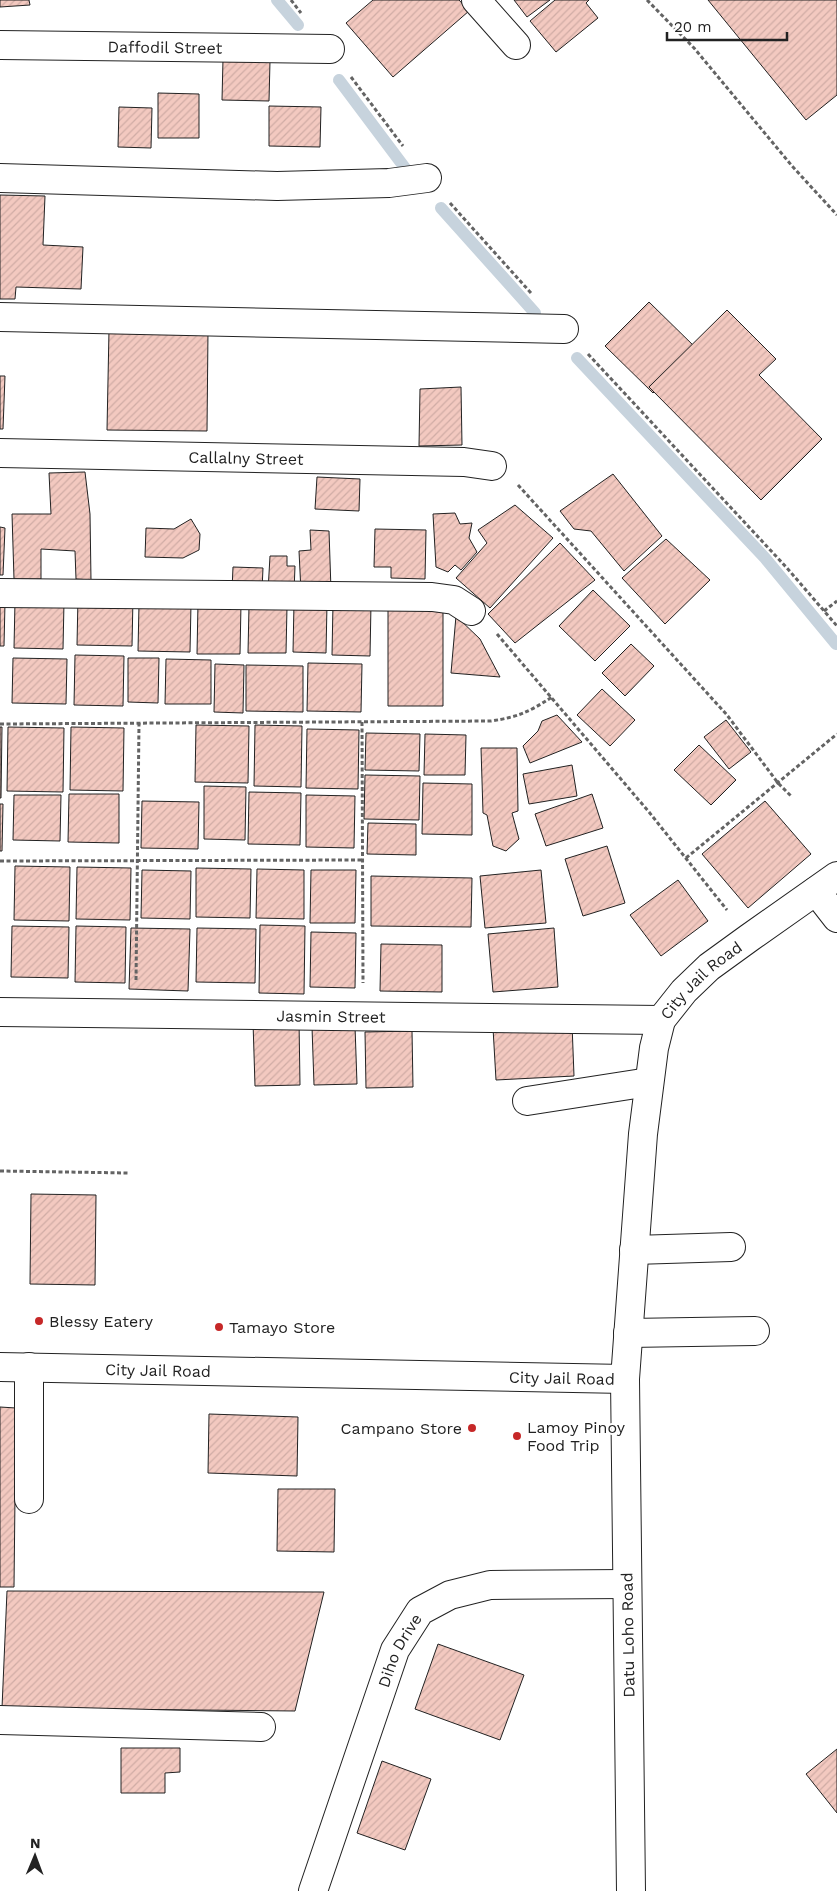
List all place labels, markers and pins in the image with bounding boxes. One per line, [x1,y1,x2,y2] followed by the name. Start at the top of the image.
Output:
[49,1312,154,1331] place label: Blessy Eatery
[33,1315,45,1327] marker: Blessy Eatery
[229,1318,335,1337] place label: Tamayo Store
[213,1321,225,1333] marker: Tamayo Store
[527,1418,626,1455] place label: Lamoy Pinoy Food Trip
[341,1419,462,1438] place label: Campano Store
[466,1422,478,1434] marker: Campano Store
[511,1430,523,1442] marker: Lamoy Pinoy Food Trip

